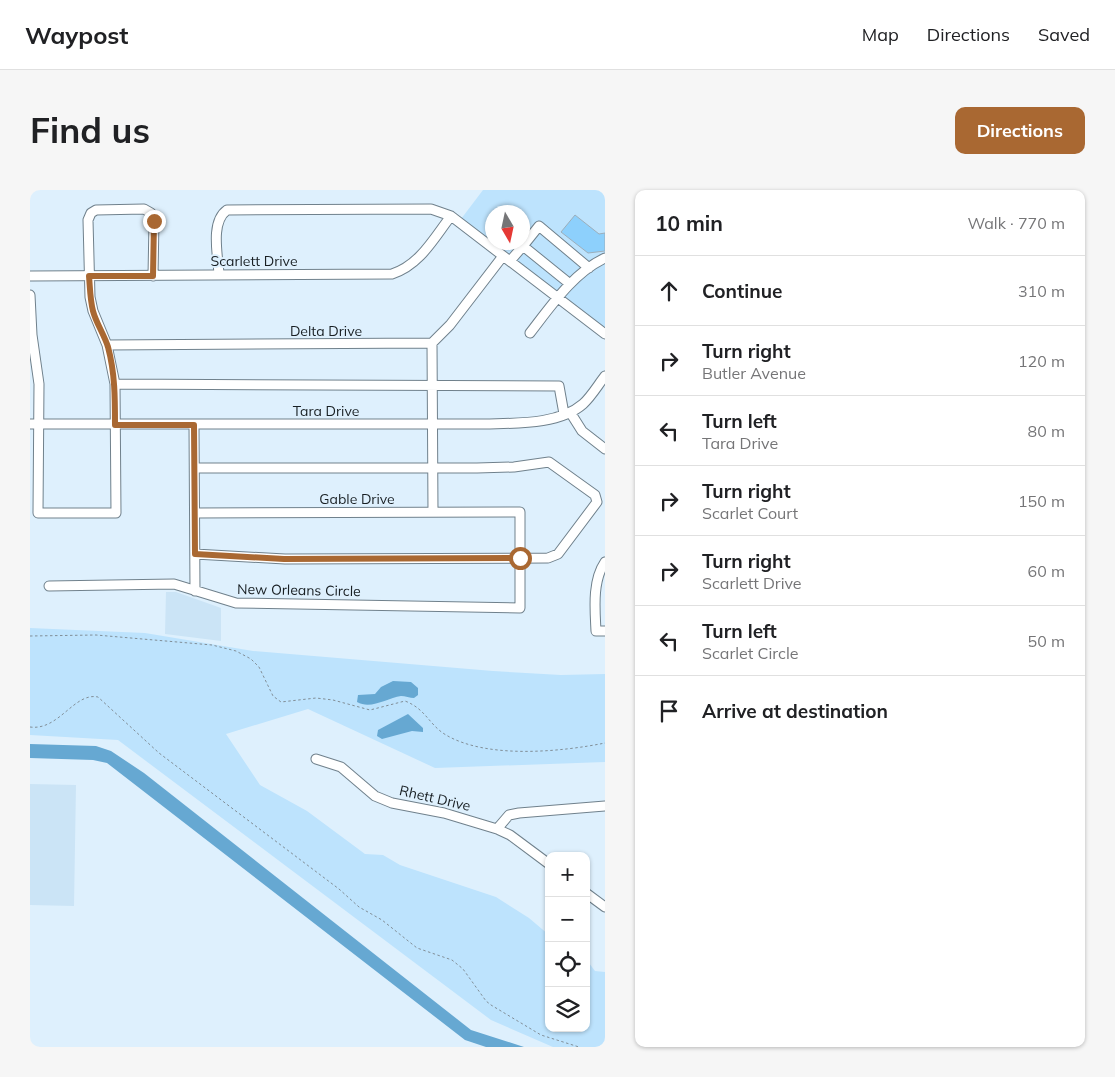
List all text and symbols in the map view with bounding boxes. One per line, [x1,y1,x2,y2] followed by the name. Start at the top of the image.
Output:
[25,20,128,50] text: Waypost
[862,23,899,46] text: Map
[927,23,1010,46] text: Directions
[1038,23,1090,46] text: Saved
[955,107,1085,154] button: Directions
[30,108,150,152] text: Find us
[485,205,530,250] north arrow
[143,210,166,233] route end
[655,210,723,236] text: 10 min
[967,213,1065,233] text: Walk · 770 m
[210,252,298,270] street label: Scarlett Drive
[655,277,683,305] icon: ahead
[702,279,782,303] text: Continue
[1018,281,1065,301] text: 310 m
[290,322,362,340] street label: Delta Drive
[702,339,791,363] text: Turn right
[655,347,683,375] icon: right
[1018,351,1065,371] text: 120 m
[702,363,806,383] text: Butler Avenue
[293,402,359,420] street label: Tara Drive
[702,409,777,433] text: Turn left
[655,417,683,445] icon: left
[1028,421,1065,441] text: 80 m
[702,433,778,453] text: Tara Drive
[702,479,791,503] text: Turn right
[655,487,683,515] icon: right
[319,490,395,508] street label: Gable Drive
[1018,491,1065,511] text: 150 m
[702,503,798,523] text: Scarlet Court
[509,547,532,570] route start
[702,549,791,573] text: Turn right
[655,557,683,585] icon: right
[1028,561,1065,581] text: 60 m
[702,573,802,593] text: Scarlett Drive
[237,580,361,600] street label: New Orleans Circle
[702,619,777,643] text: Turn left
[655,627,683,655] icon: left
[1028,631,1065,651] text: 50 m
[702,643,798,663] text: Scarlet Circle
[655,697,683,725] icon: arrive
[702,699,888,723] text: Arrive at destination
[398,781,472,815] street label: Rhett Drive
[545,852,590,1032] map controls
[545,852,590,897] button: +
[545,897,590,942] button: −
[545,942,590,987] button: locate
[545,987,590,1032] button: layers

